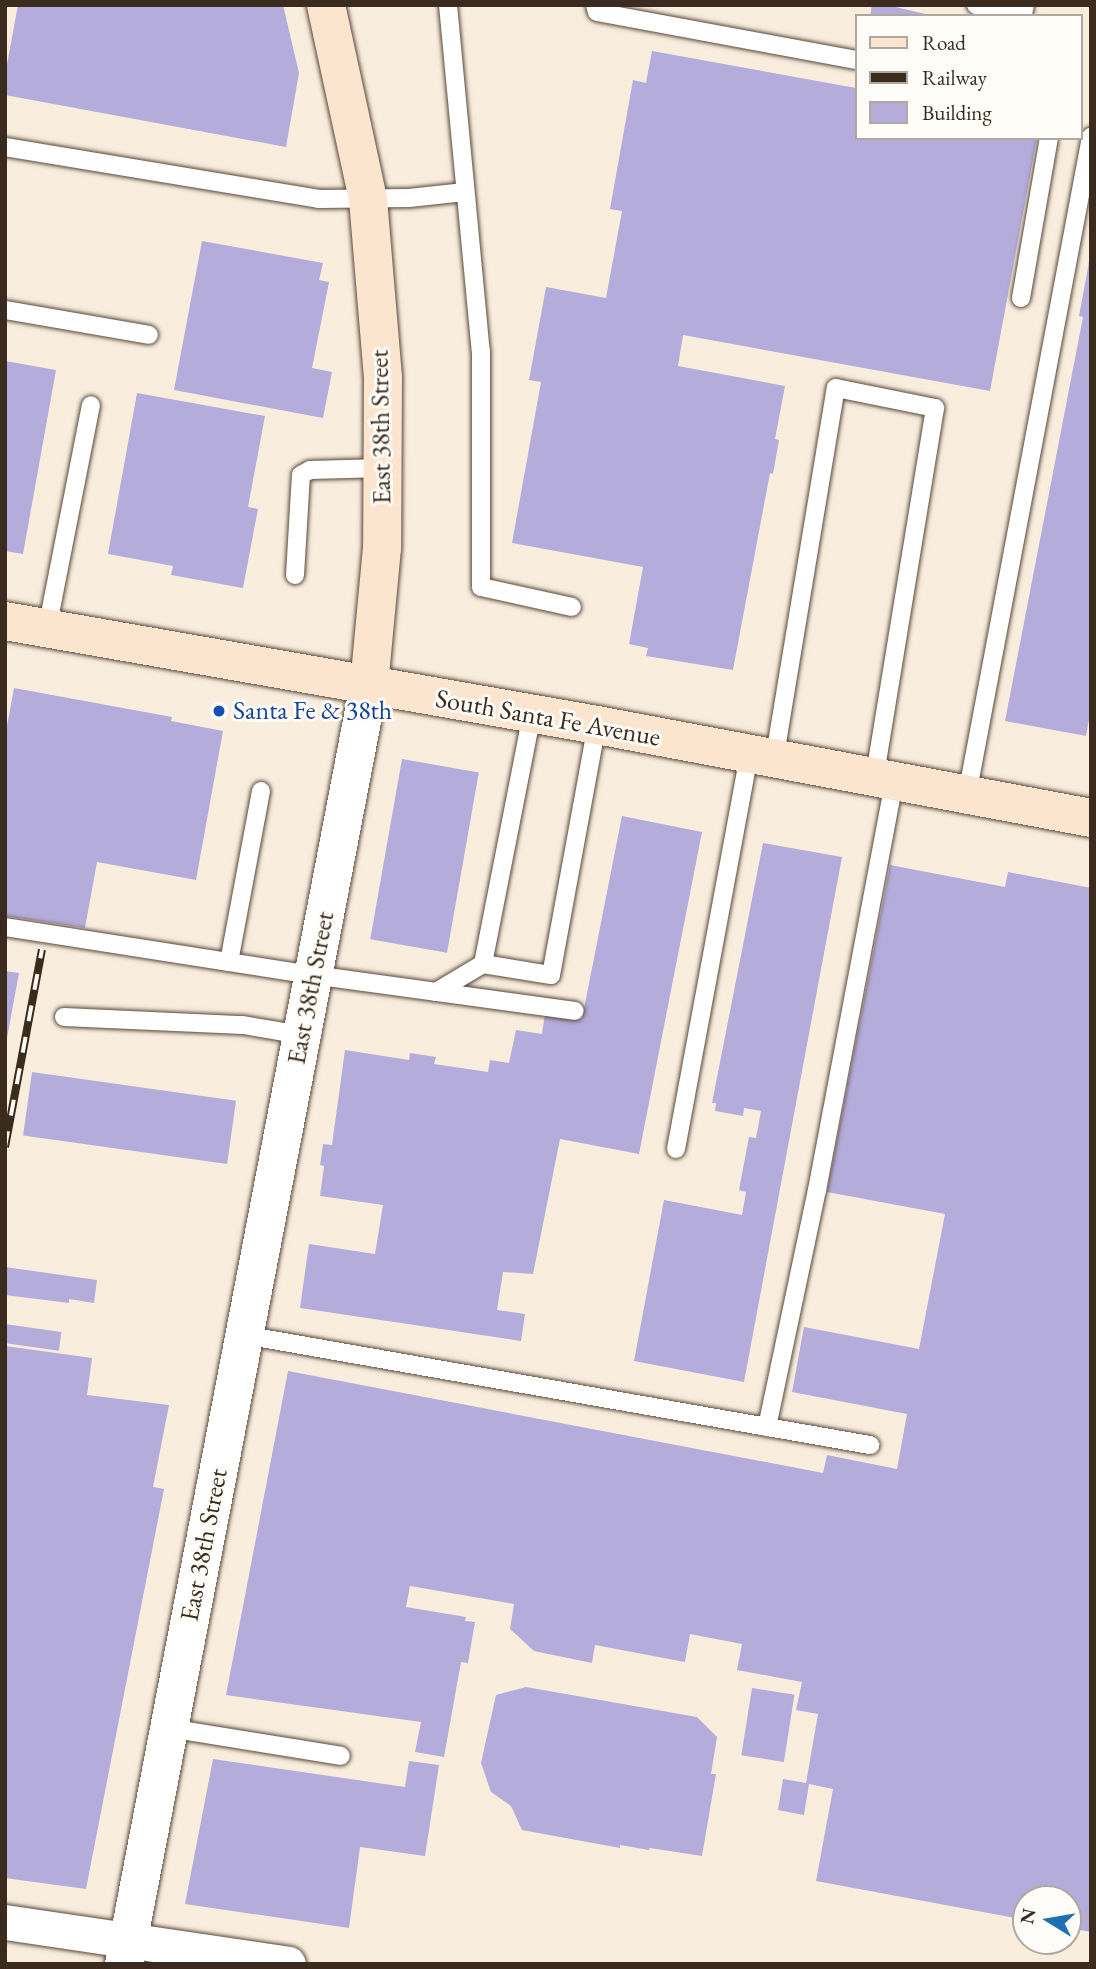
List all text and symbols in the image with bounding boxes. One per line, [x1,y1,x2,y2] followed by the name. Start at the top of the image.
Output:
[855,14,1082,140] legend
[922,29,966,56] text: Road
[922,64,987,91] text: Railway
[922,99,992,126] text: Building
[364,349,398,505] street label: East 38th Street
[433,683,663,753] street label: South Santa Fe Avenue
[233,695,392,727] place label: Santa Fe & 38th
[211,703,227,719] marker: Santa Fe & 38th
[281,909,341,1067] street label: East 38th Street
[174,1466,234,1624] street label: East 38th Street
[1012,1885,1082,1955] north arrow
[1014,1906,1042,1926] text: N

